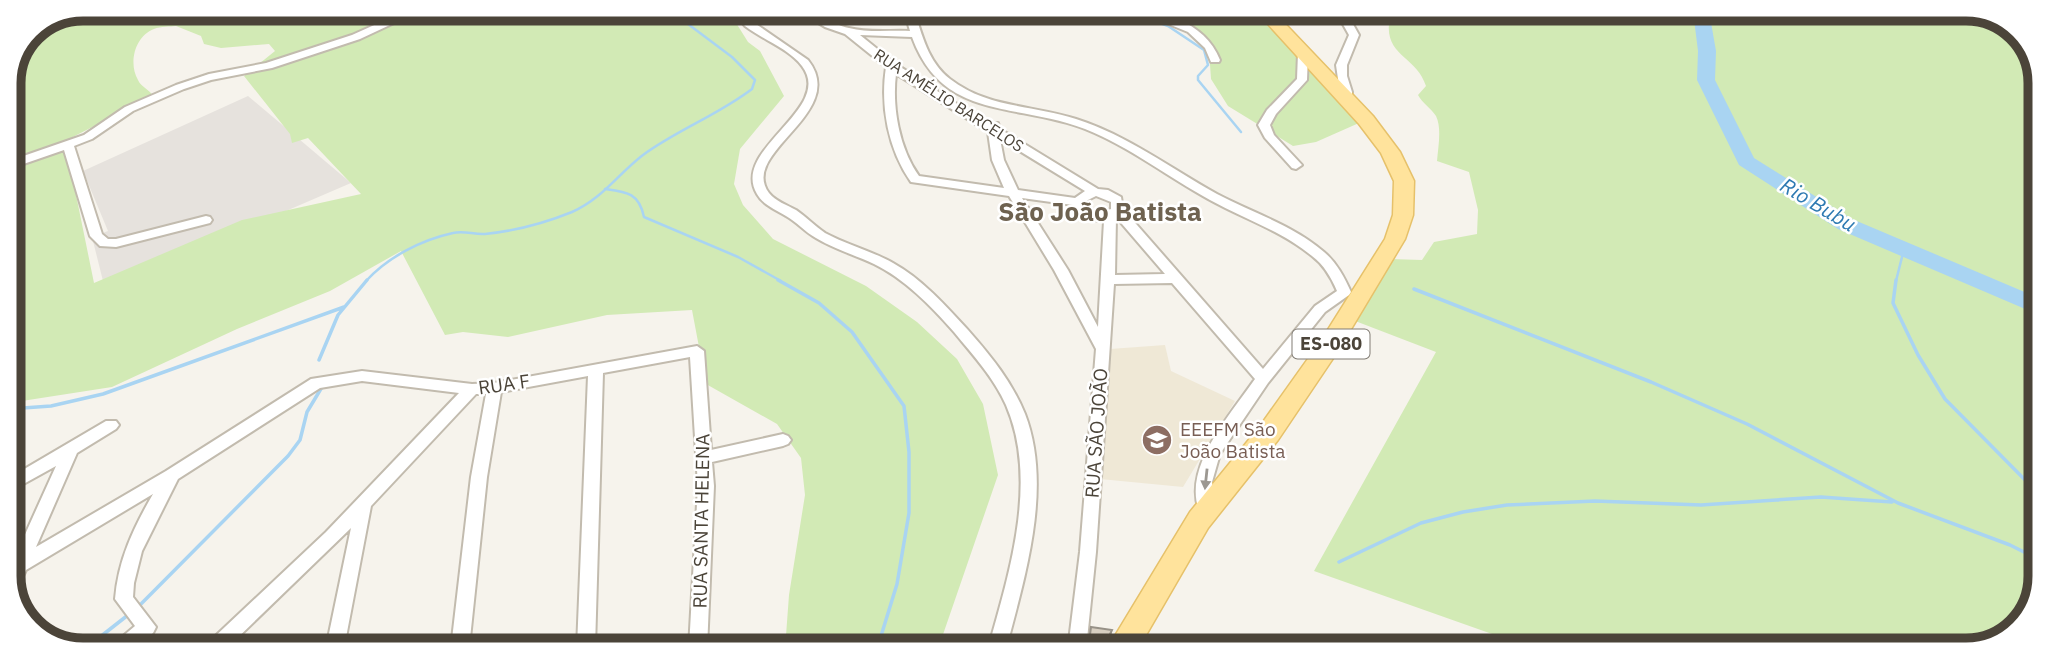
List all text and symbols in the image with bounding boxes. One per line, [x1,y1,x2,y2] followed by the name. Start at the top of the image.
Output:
[870,43,1028,156] street label: RUA AMÉLIO BARCELOS
[1775,171,1862,238] water label: Rio Bubu
[998,194,1202,228] district label: São João Batista
[1292,330,1370,358] road number: ES-080
[1079,367,1113,499] street label: RUA SÃO JOÃO
[477,369,531,399] street label: RUA F
[1180,417,1286,463] place label: EEEFM São João Batista
[1140,423,1174,457] school or university icon: EEEFM São João Batista
[687,433,715,609] street label: RUA SANTA HELENA
[1200,468,1211,490] one-way arrow

